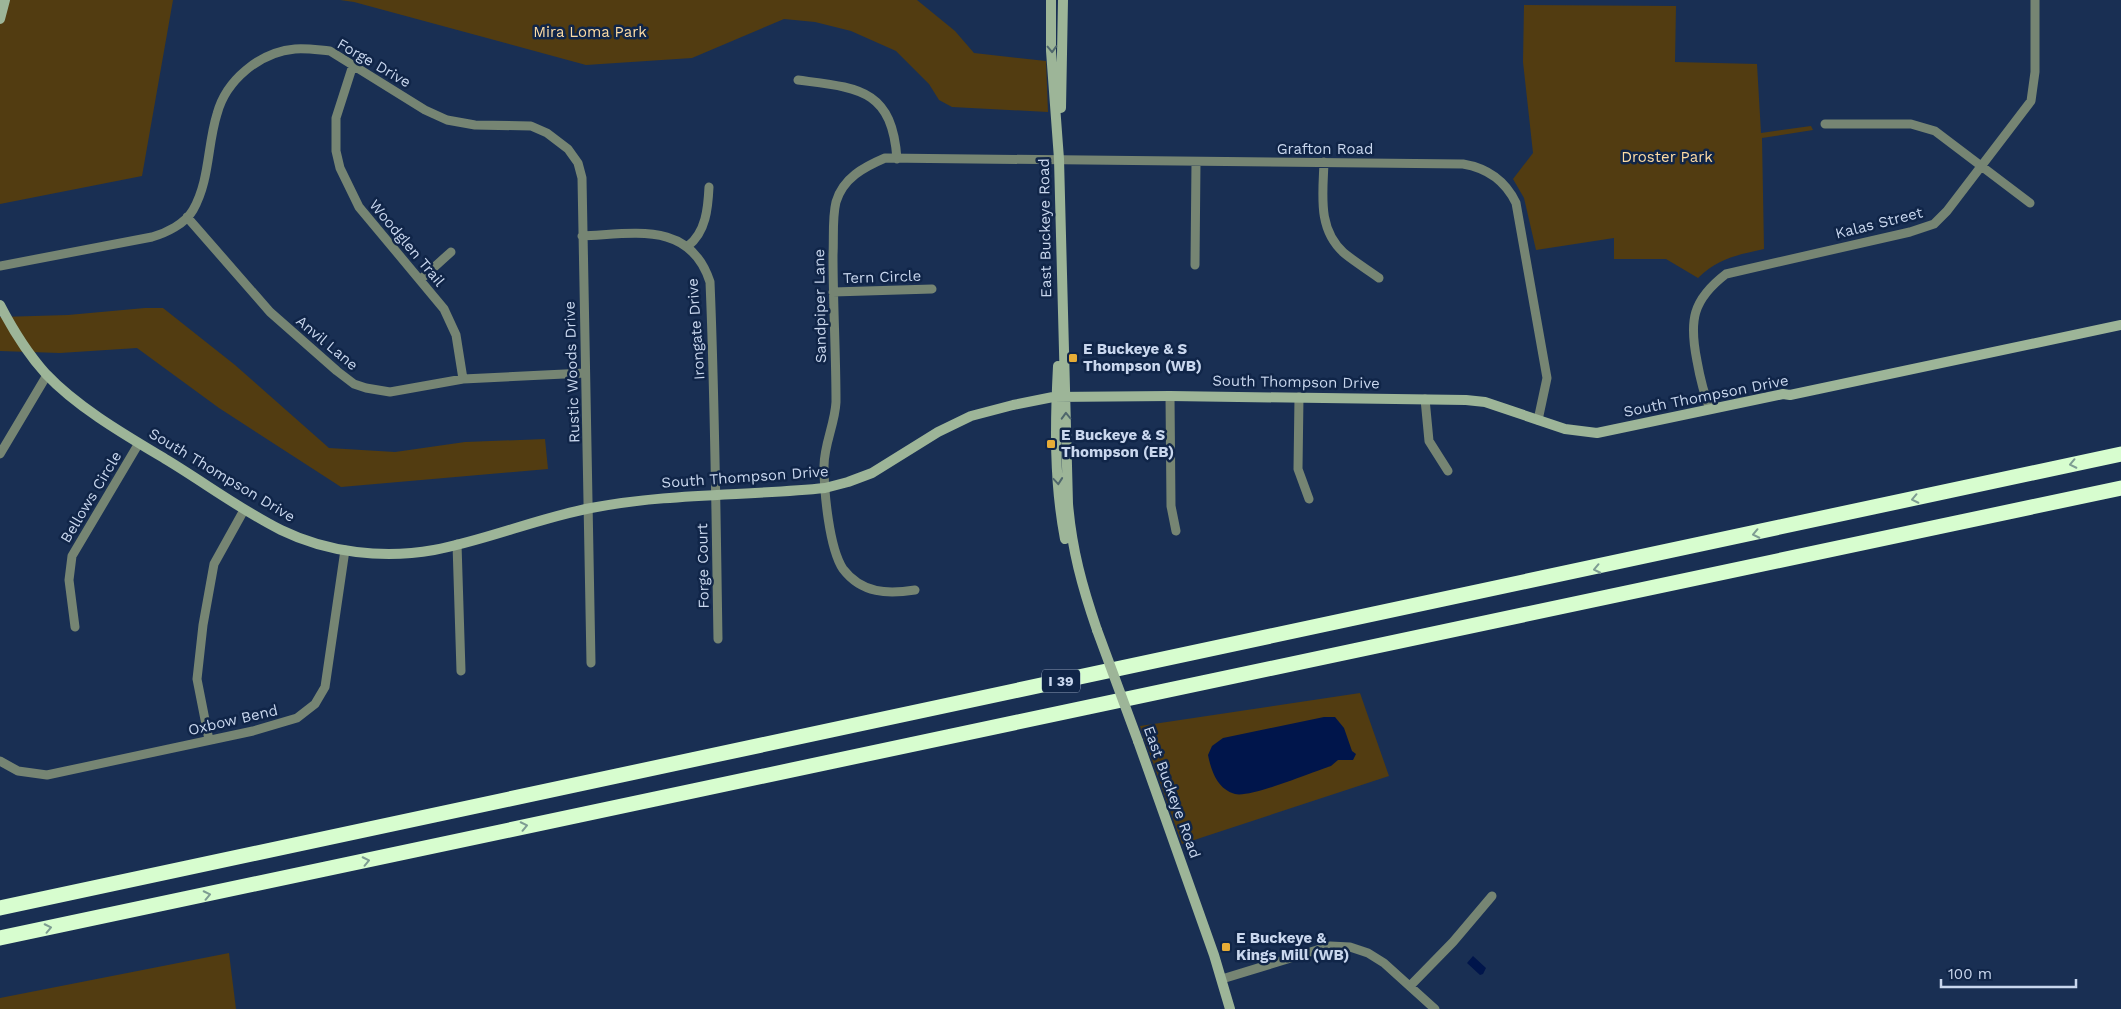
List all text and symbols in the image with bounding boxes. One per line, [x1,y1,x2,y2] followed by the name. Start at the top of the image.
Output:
[533,23,647,41] park label: Mira Loma Park
[334,35,414,91] street label: Forge Drive
[1046,45,1057,53] one-way arrow
[1277,140,1373,158] street label: Grafton Road
[1621,148,1713,166] park label: Droster Park
[1035,158,1055,298] street label: East Buckeye Road
[366,196,449,290] street label: Woodglen Trail
[1833,203,1925,243] street label: Kalas Street
[810,249,830,363] street label: Sandpiper Lane
[843,267,921,287] street label: Tern Circle
[683,277,709,381] street label: Irongate Drive
[561,301,583,443] street label: Rustic Woods Drive
[292,312,362,374] street label: Anvil Lane
[1083,340,1202,375] place label: E Buckeye & S Thompson (WB)
[1067,352,1079,364] marker: E Buckeye & S Thompson (WB)
[1622,371,1790,421] street label: South Thompson Drive
[1212,372,1380,392] street label: South Thompson Drive
[1060,412,1071,420] one-way arrow
[146,424,298,526] street label: South Thompson Drive
[1061,426,1174,461] place label: E Buckeye & S Thompson (EB)
[1045,438,1057,450] marker: E Buckeye & S Thompson (EB)
[57,448,125,546] street label: Bellows Circle
[2069,459,2078,469] one-way arrow
[661,462,829,492] street label: South Thompson Drive
[1052,477,1063,485] one-way arrow
[1910,493,1919,504] one-way arrow
[693,522,713,609] street label: Forge Court
[1751,528,1760,539] one-way arrow
[1593,563,1602,573] one-way arrow
[1042,669,1080,692] road number: I 39
[186,701,280,739] street label: Oxbow Bend
[1140,723,1204,861] street label: East Buckeye Road
[520,822,529,832] one-way arrow
[361,856,370,867] one-way arrow
[202,890,211,900] one-way arrow
[43,924,52,934] one-way arrow
[1236,929,1349,964] place label: E Buckeye & Kings Mill (WB)
[1220,941,1232,953] marker: E Buckeye & Kings Mill (WB)
[1941,956,2076,988] scale bar
[1948,965,1992,983] text: 100 m

